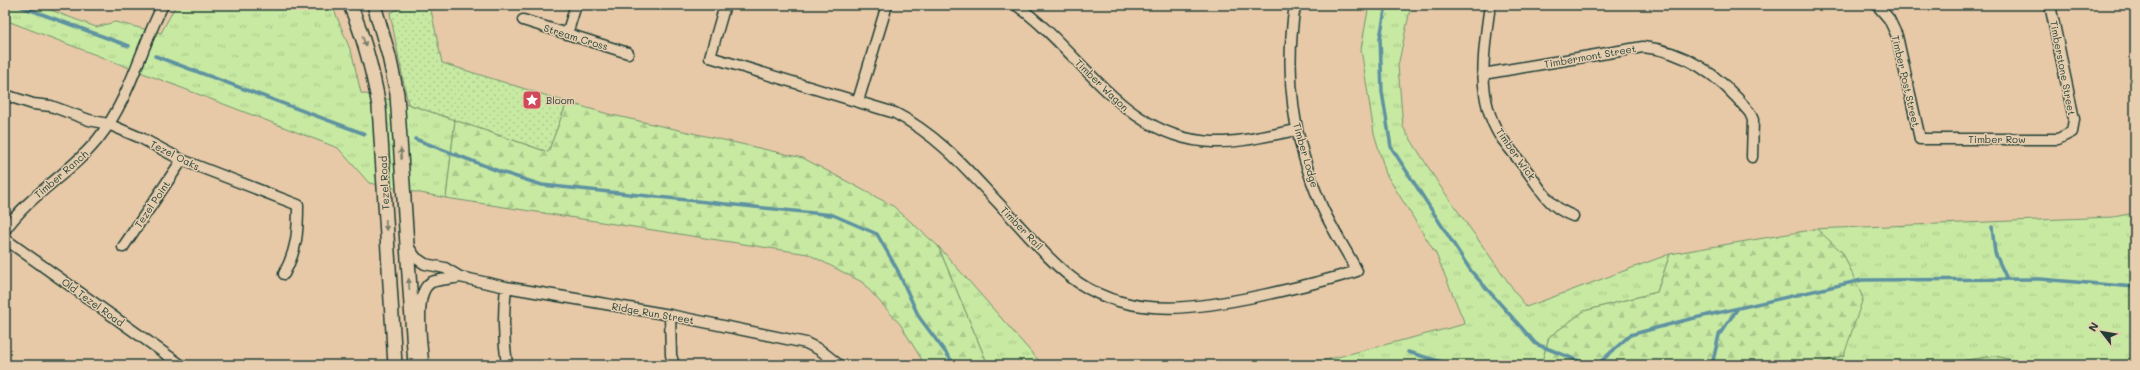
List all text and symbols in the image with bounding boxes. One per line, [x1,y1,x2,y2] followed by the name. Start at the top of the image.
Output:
[2047,19,2079,117] street label: Timberstone Street
[542,21,610,53] street label: Stream Cross
[1889,34,1923,128] street label: Timber Post Street
[361,36,367,48] one-way arrow
[1543,41,1637,71] street label: Timbermont Street
[1072,56,1132,114] street label: Timber Wagon
[521,89,543,111] place icon: Bloom
[546,93,575,107] place label: Bloom
[1290,121,1322,189] street label: Timber Lodge
[1493,125,1539,183] street label: Timber Wick
[1968,132,2026,146] street label: Timber Row
[148,137,202,173] street label: Tezel Oaks
[31,146,91,201] street label: Timber Ranch
[398,148,405,160] one-way arrow
[376,156,392,210] street label: Tezel Road
[131,178,173,230] street label: Tezel Point
[998,203,1046,253] street label: Timber Rail
[382,219,389,231] one-way arrow
[59,275,127,329] street label: Old Tezel Road
[405,278,412,290] one-way arrow
[611,299,695,327] street label: Ridge Run Street
[2082,312,2122,352] north arrow
[2084,319,2102,334] text: N

